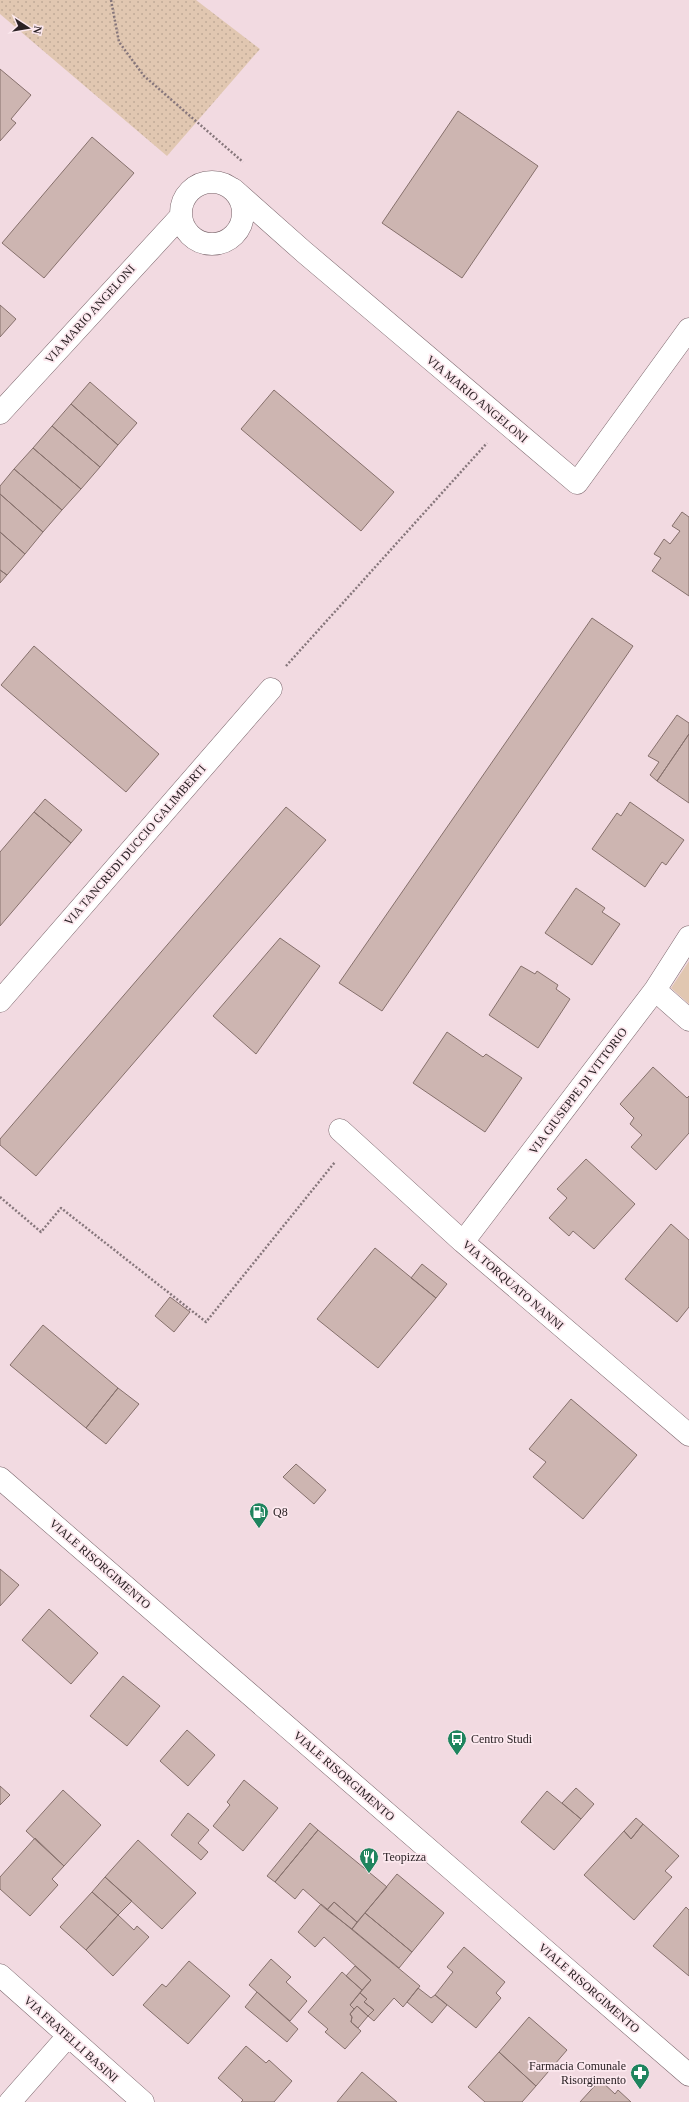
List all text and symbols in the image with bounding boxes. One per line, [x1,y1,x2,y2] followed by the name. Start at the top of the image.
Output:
[8,8,48,48] north arrow
[31,25,44,35] text: N
[42,262,138,366] street label: VIA MARIO ANGELONI
[423,352,531,446] street label: VIA MARIO ANGELONI
[61,762,209,928] street label: VIA TANCREDI DUCCIO GALIMBERTI
[526,1025,630,1157] street label: VIA GIUSEPPE DI VITTORIO
[460,1237,566,1333] street label: VIA TORQUATO NANNI
[248,1501,270,1529] fuel station icon: Q8
[273,1505,288,1519] place label: Q8
[47,1516,154,1612] street label: VIALE RISORGIMENTO
[291,1728,398,1824] street label: VIALE RISORGIMENTO
[446,1728,468,1756] bus stop icon: Centro Studi
[471,1732,533,1746] place label: Centro Studi
[358,1846,380,1874] restaurant icon: Teopizza
[383,1850,427,1864] place label: Teopizza
[536,1940,643,2036] street label: VIALE RISORGIMENTO
[21,1993,121,2085] street label: VIA FRATELLI BASINI
[529,2059,626,2087] place label: Farmacia Comunale Risorgimento
[629,2062,651,2090] pharmacy icon: Farmacia Comunale Risorgimento

